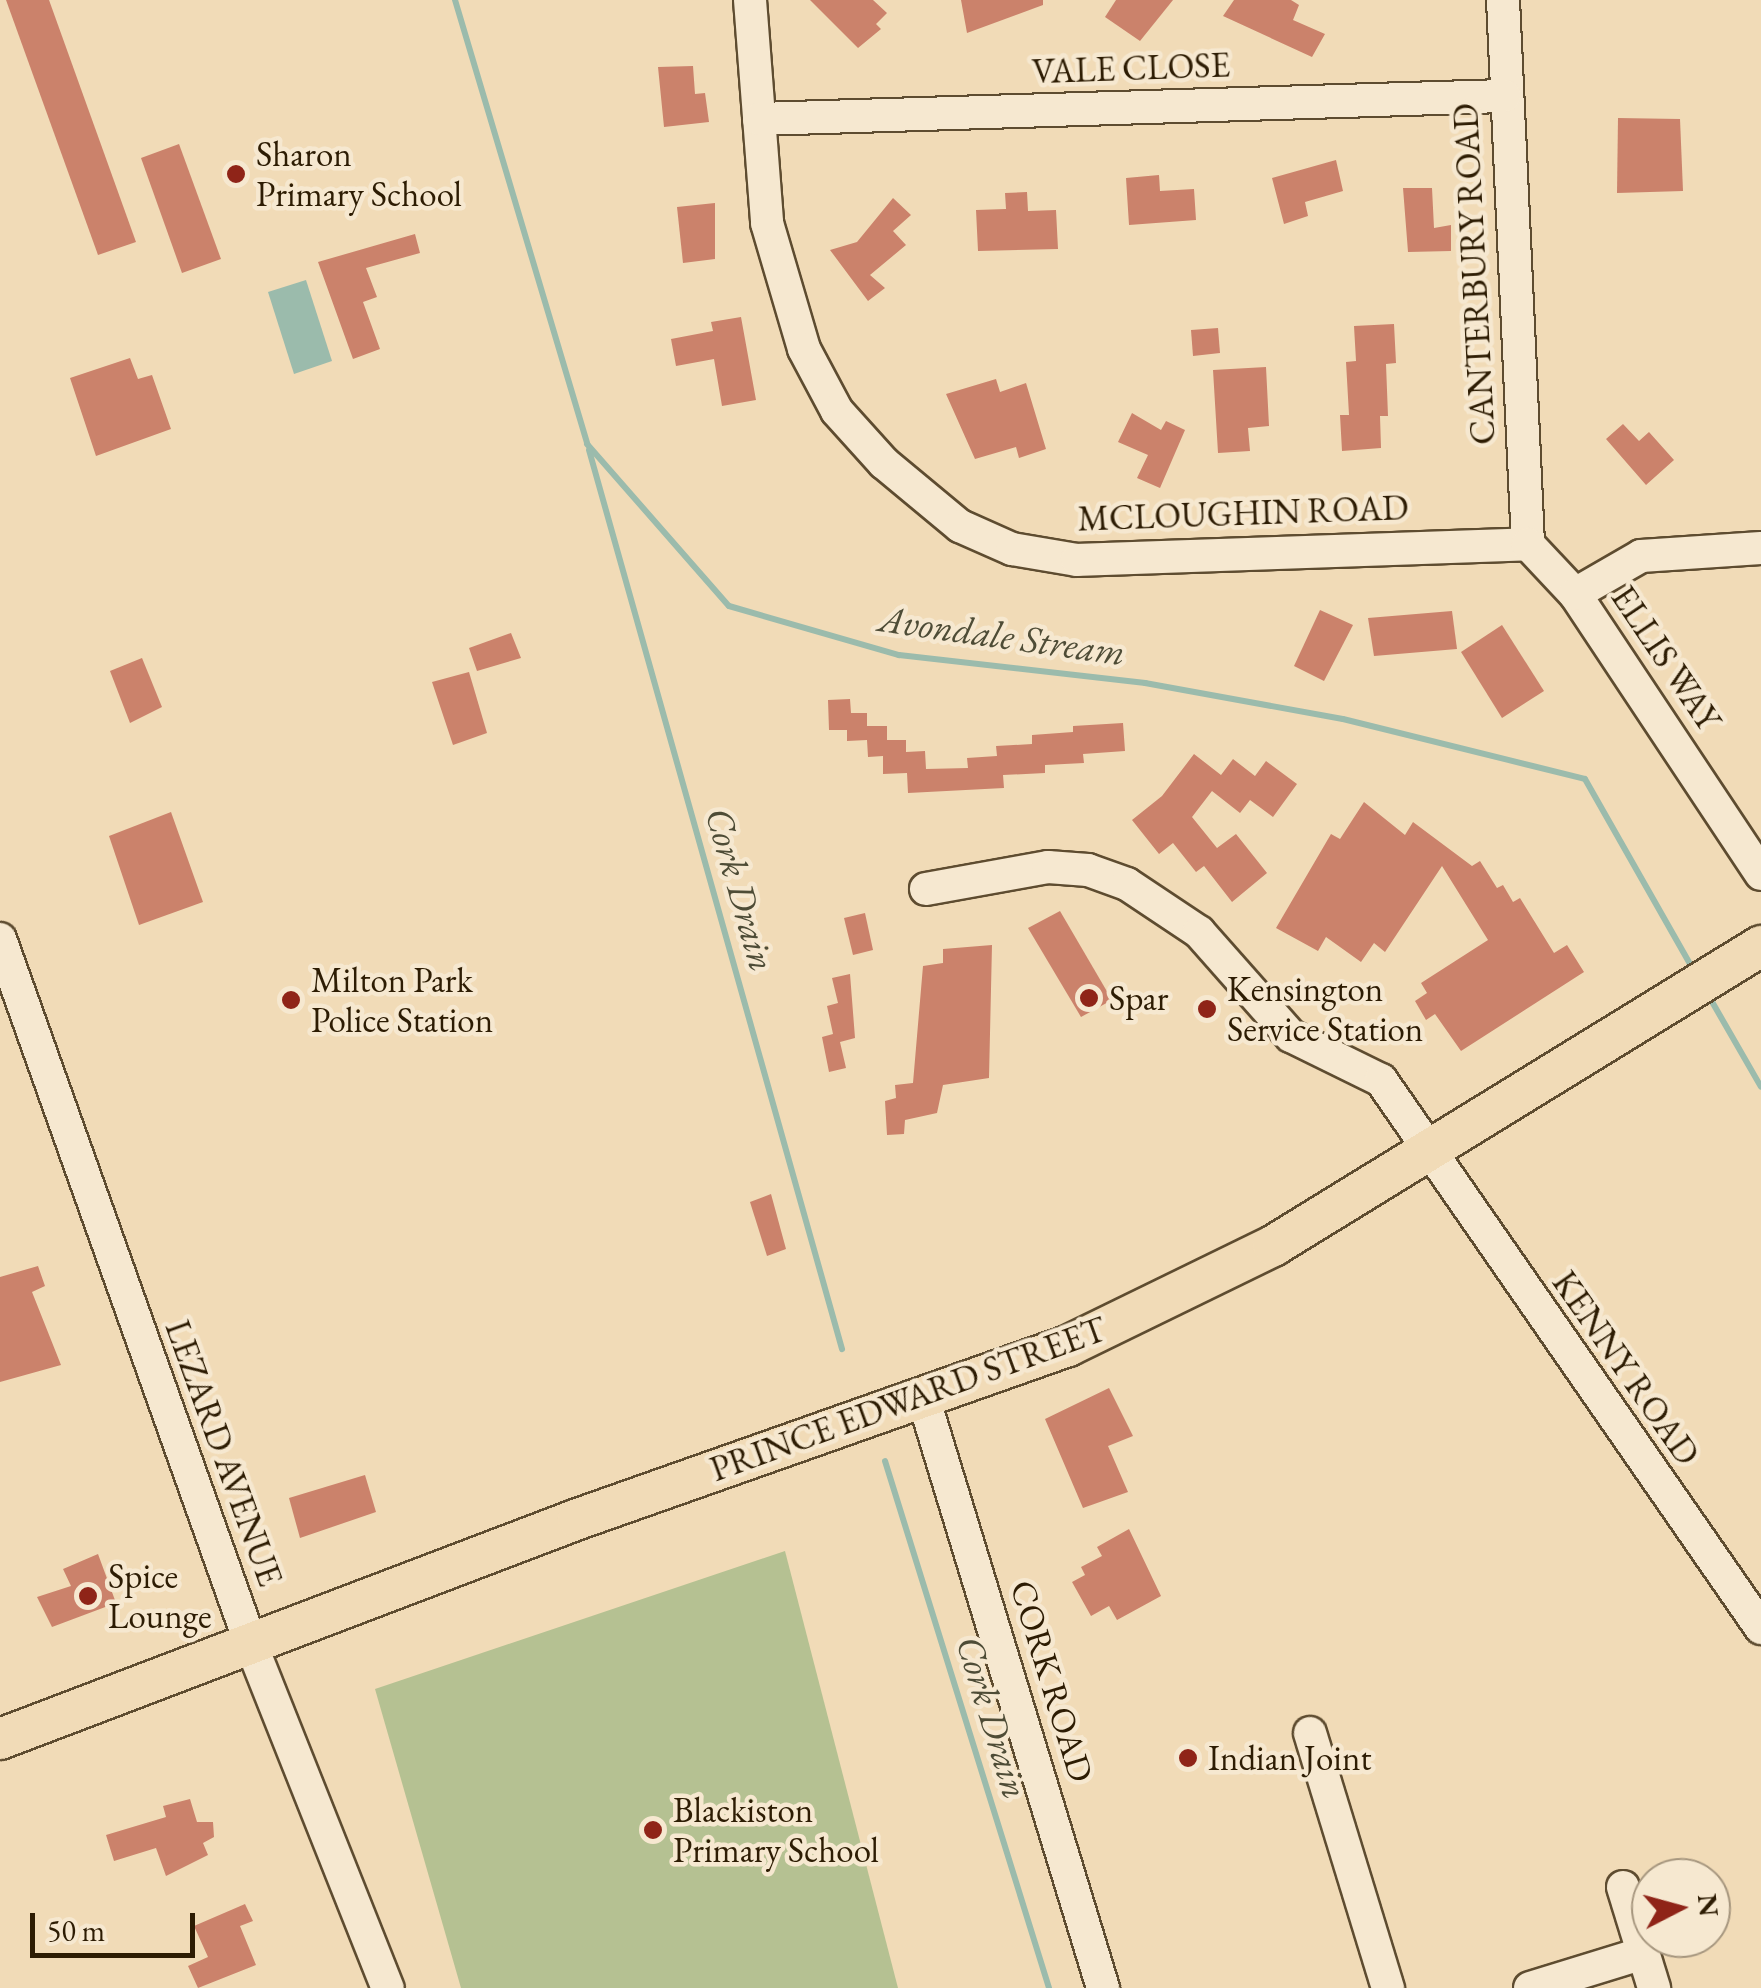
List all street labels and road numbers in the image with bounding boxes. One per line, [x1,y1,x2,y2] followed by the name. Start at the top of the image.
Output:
[1031,44,1231,92] street label: VALE CLOSE
[1444,102,1504,446] street label: CANTERBURY ROAD
[1077,486,1409,540] street label: MCLOUGHIN ROAD
[1602,578,1730,738] street label: ELLIS WAY
[1544,1263,1708,1473] street label: KENNY ROAD
[704,1308,1112,1490] street label: PRINCE EDWARD STREET
[156,1314,292,1592] street label: LEZARD AVENUE
[1001,1575,1103,1787] street label: CORK ROAD

